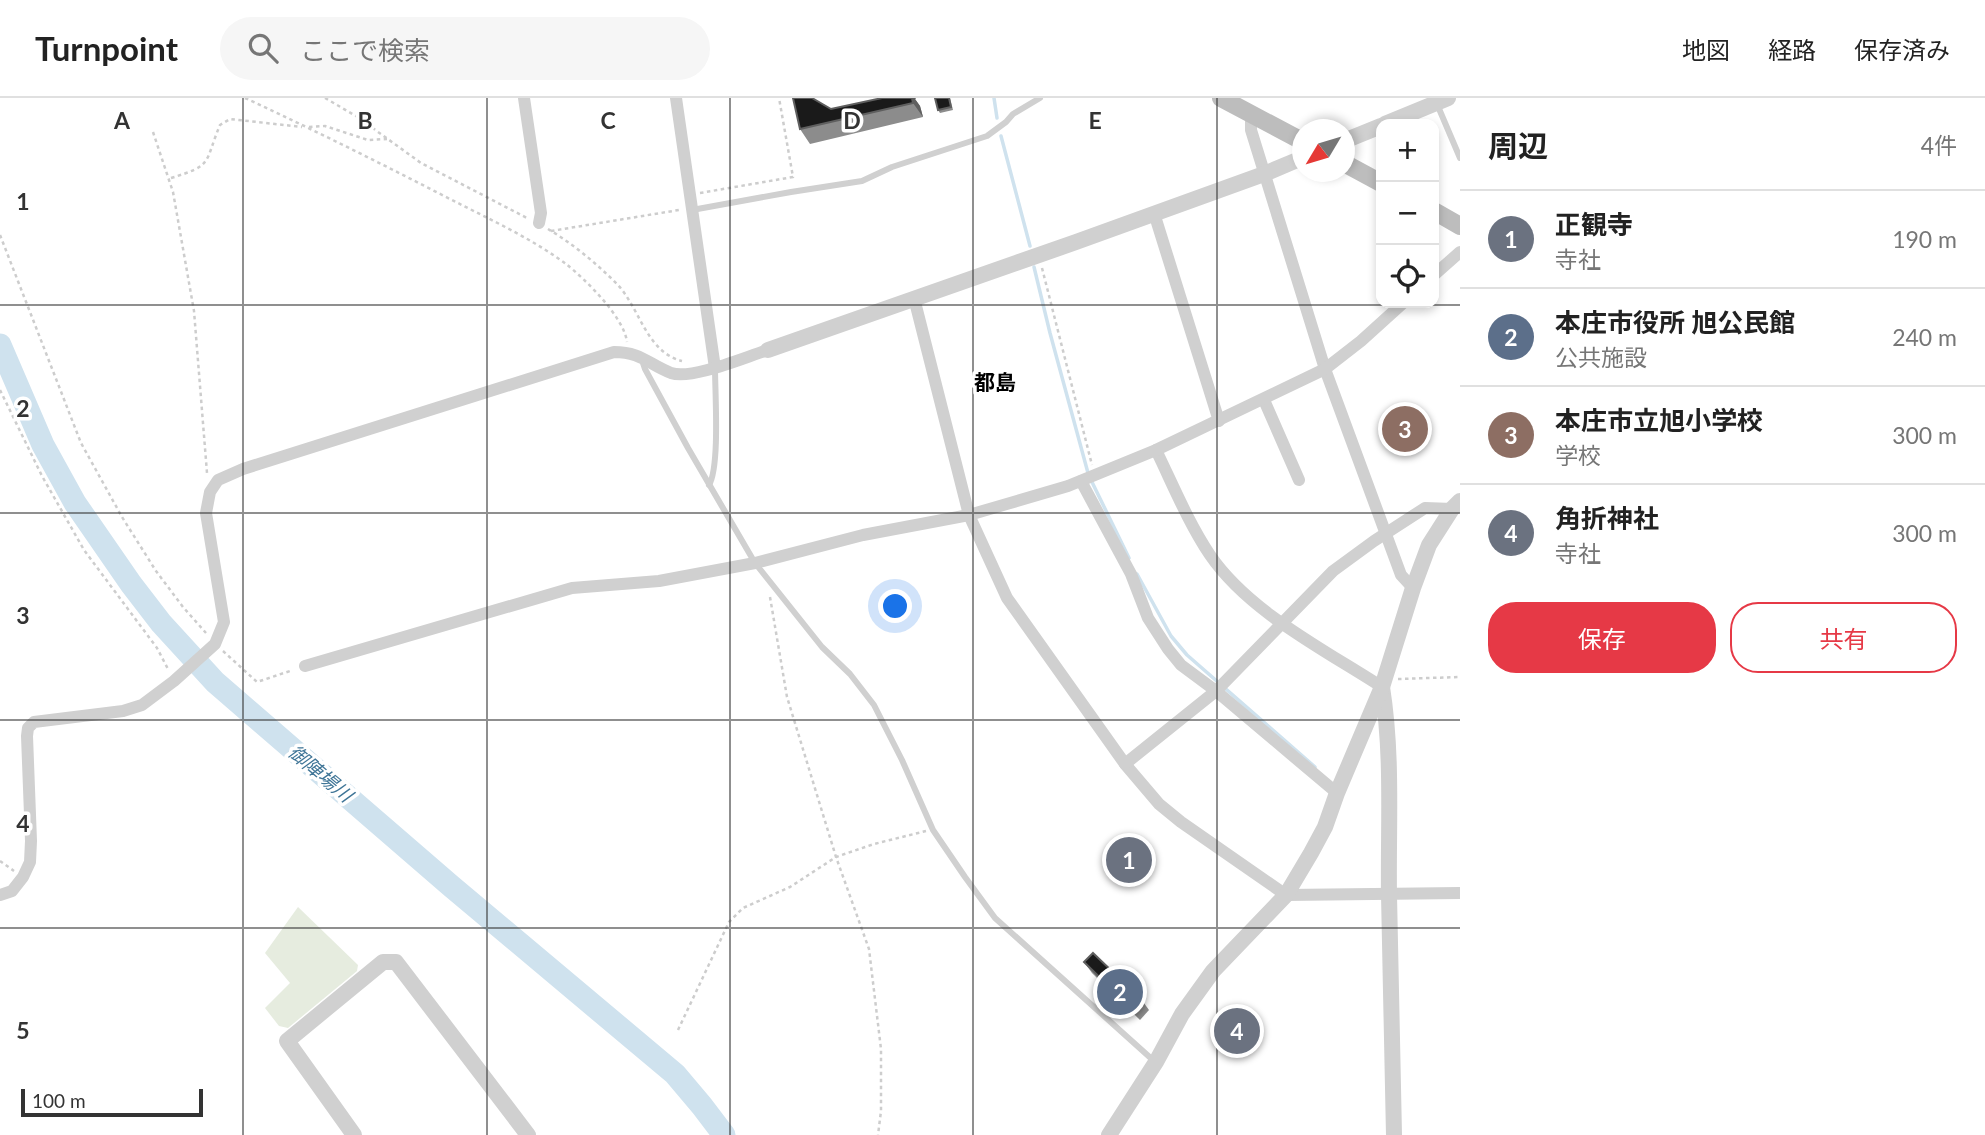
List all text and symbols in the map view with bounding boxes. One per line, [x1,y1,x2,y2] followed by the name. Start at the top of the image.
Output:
[220,17,710,80] search box
[35,28,178,68] text: Turnpoint
[244,29,282,67] icon: search
[300,34,430,66] text: ここで検索
[1682,35,1730,64] text: 地図
[1768,35,1816,64] text: 経路
[1854,35,1950,64] text: 保存済み
[113,106,131,134] text: A
[357,106,373,134] text: B
[600,106,616,134] text: C
[843,106,861,134] text: D
[1088,106,1102,134] text: E
[1292,119,1355,182] north arrow
[1376,119,1439,308] map controls
[1376,119,1439,182] button: +
[1488,127,1548,163] text: 周辺
[1921,131,1957,159] text: 4件
[1376,182,1439,245] button: −
[16,187,30,215] text: 1
[1555,208,1633,240] text: 正観寺
[1504,225,1518,253] text: 1
[1892,225,1957,253] text: 190 m
[1376,245,1439,308] button: locate
[1555,245,1601,273] text: 寺社
[1555,306,1795,338] text: 本庄市役所 旭公民館
[1504,323,1518,351] text: 2
[1892,323,1957,351] text: 240 m
[1555,343,1647,371] text: 公共施設
[974,369,1016,394] district label: 都島
[16,394,30,422] text: 2
[1382,403,1428,455] pin: 3
[1555,404,1763,436] text: 本庄市立旭小学校
[1504,421,1518,449] text: 3
[1892,421,1957,449] text: 300 m
[1555,441,1601,469] text: 学校
[1555,502,1659,534] text: 角折神社
[1504,519,1518,547] text: 4
[1892,519,1957,547] text: 300 m
[1555,539,1601,567] text: 寺社
[878,589,912,623] your location
[16,601,30,629] text: 3
[1488,602,1716,673] button: 保存
[1730,602,1957,673] button: 共有
[284,740,359,808] water label: 御陣場川
[16,809,30,837] text: 4
[1106,834,1152,886] pin: 1
[1097,966,1143,1018] pin: 2
[1214,1005,1260,1057] pin: 4
[16,1016,30,1044] text: 5
[21,1086,203,1118] scale bar
[32,1089,86,1112] text: 100 m

